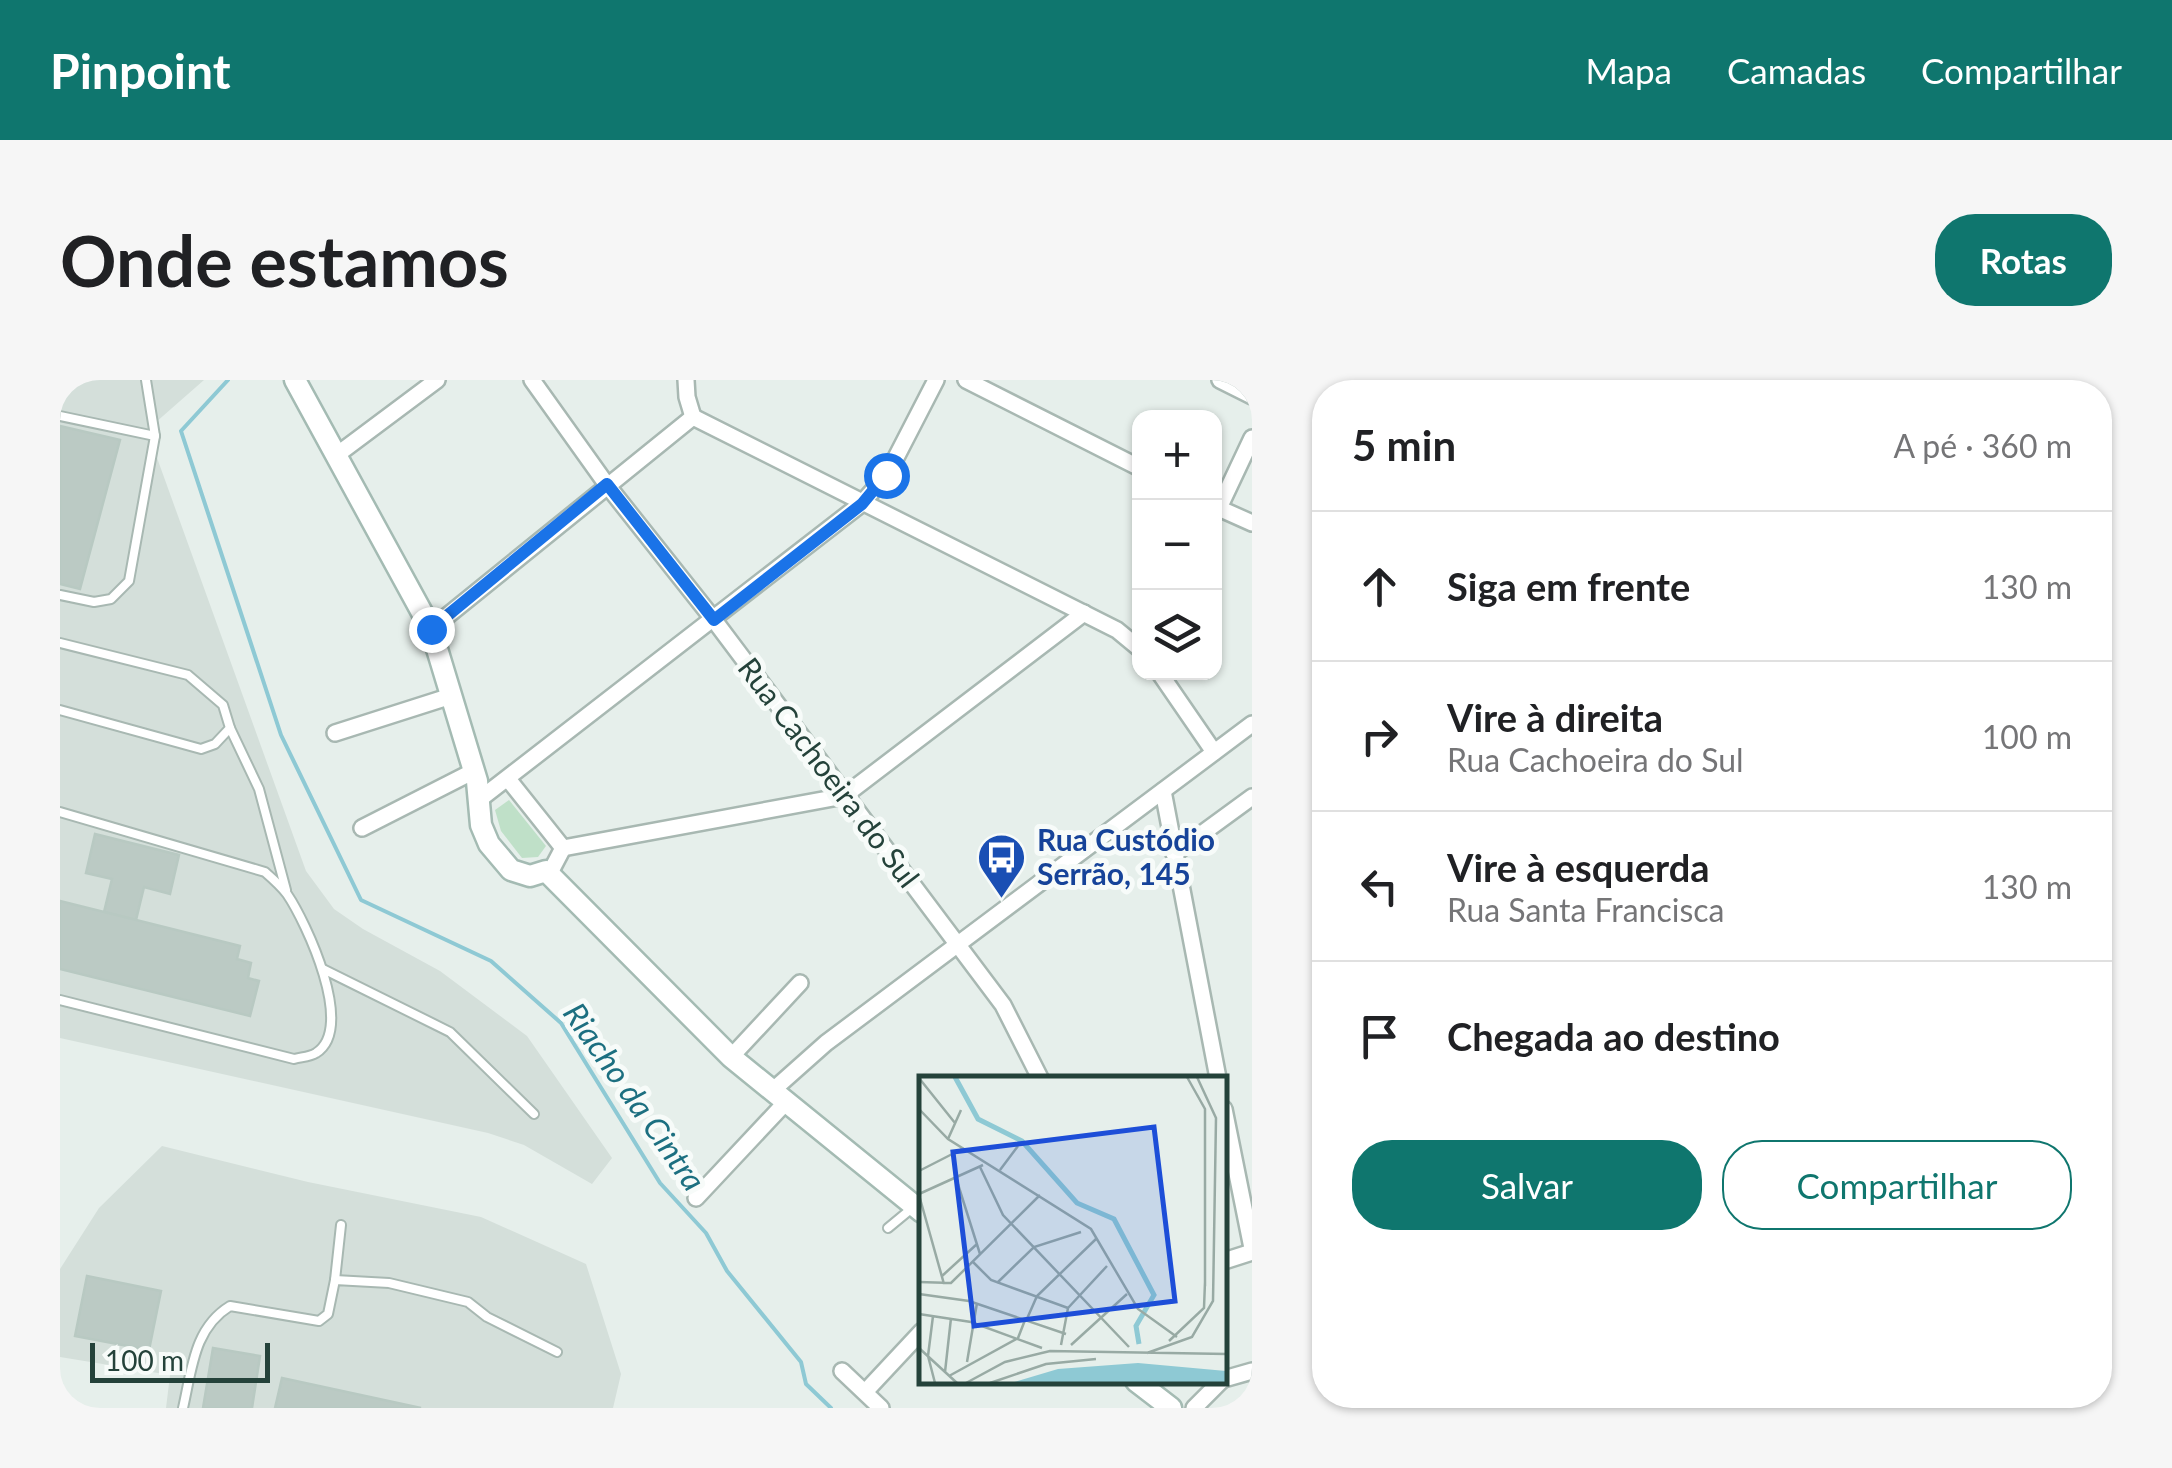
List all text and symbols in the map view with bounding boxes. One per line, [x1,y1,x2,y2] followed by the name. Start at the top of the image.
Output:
[50,42,231,99] text: Pinpoint
[1586,49,1672,91] text: Mapa
[1727,49,1866,91] text: Camadas
[1921,49,2122,91] text: Compartilhar
[1935,214,2112,306] button: Rotas
[60,218,509,302] text: Onde estamos
[1132,410,1222,680] map controls
[1132,410,1222,500] button: +
[1352,420,1456,470] text: 5 min
[1893,426,2072,465] text: A pé · 360 m
[864,453,910,499] route start
[1132,500,1222,590] button: −
[1352,559,1407,614] icon: ahead
[1447,563,1690,609] text: Siga em frente
[1982,567,2072,606] text: 130 m
[1132,590,1222,680] button: layers
[409,607,455,653] route end
[732,650,928,894] street label: Rua Cachoeira do Sul
[1447,694,1663,740] text: Vire à direita
[1352,709,1407,764] icon: right
[1982,717,2072,756] text: 100 m
[1447,740,1744,779] text: Rua Cachoeira do Sul
[1037,821,1215,891] place label: Rua Custódio Serrão, 145
[976,832,1028,900] bus stop icon: Rua Custódio Serrão, 145
[1447,844,1710,890] text: Vire à esquerda
[1352,859,1407,914] icon: left
[1982,867,2072,906] text: 130 m
[1447,890,1724,929] text: Rua Santa Francisca
[556,995,714,1198] water label: Riacho da Cintra
[1352,1009,1407,1064] icon: arrive
[1447,1013,1780,1059] text: Chegada ao destino
[919,1076,1227,1383] inset map
[1352,1140,1702,1230] button: Salvar
[1722,1140,2072,1230] button: Compartilhar
[90,1338,270,1383] scale bar
[105,1343,184,1377] text: 100 m

